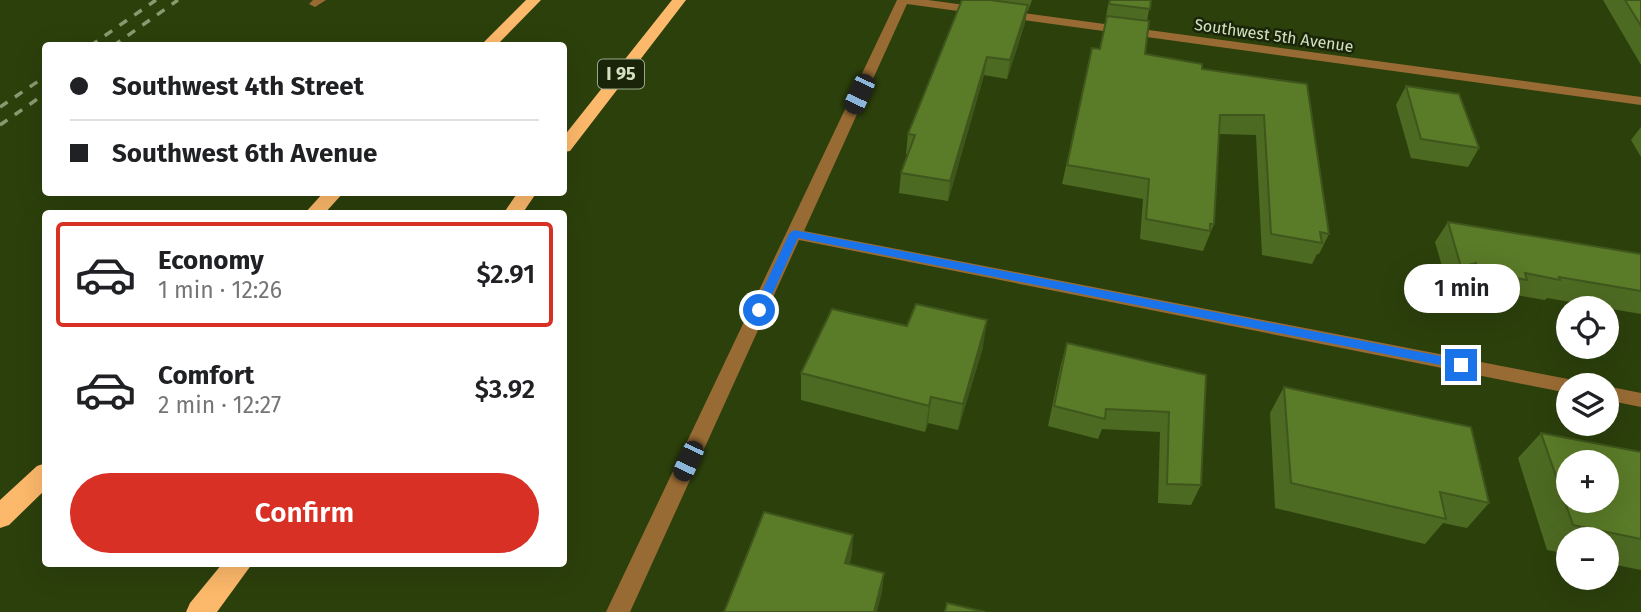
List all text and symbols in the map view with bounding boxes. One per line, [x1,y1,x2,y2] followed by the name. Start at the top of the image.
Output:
[1193,15,1355,56] street label: Southwest 5th Avenue
[598,60,644,88] road number: I 95
[112,71,364,102] text: Southwest 4th Street
[841,71,878,117] car
[112,138,377,169] text: Southwest 6th Avenue
[74,243,137,306] icon: car
[158,245,264,276] text: Economy
[476,259,535,290] text: $2.91
[1403,264,1519,312] callout: 1 min
[1434,274,1490,302] text: 1 min
[158,276,282,304] text: 1 min · 12:26
[743,294,775,326] route start
[1556,296,1619,590] map controls
[1556,296,1619,359] button: locate
[1445,349,1477,381] route end
[74,358,137,421] icon: car
[158,360,254,391] text: Comfort
[1556,373,1619,436] button: layers
[475,374,535,405] text: $3.92
[158,391,281,419] text: 2 min · 12:27
[670,438,707,484] car
[1556,450,1619,513] button: +
[70,473,539,553] button: Confirm
[1556,527,1619,590] button: −

